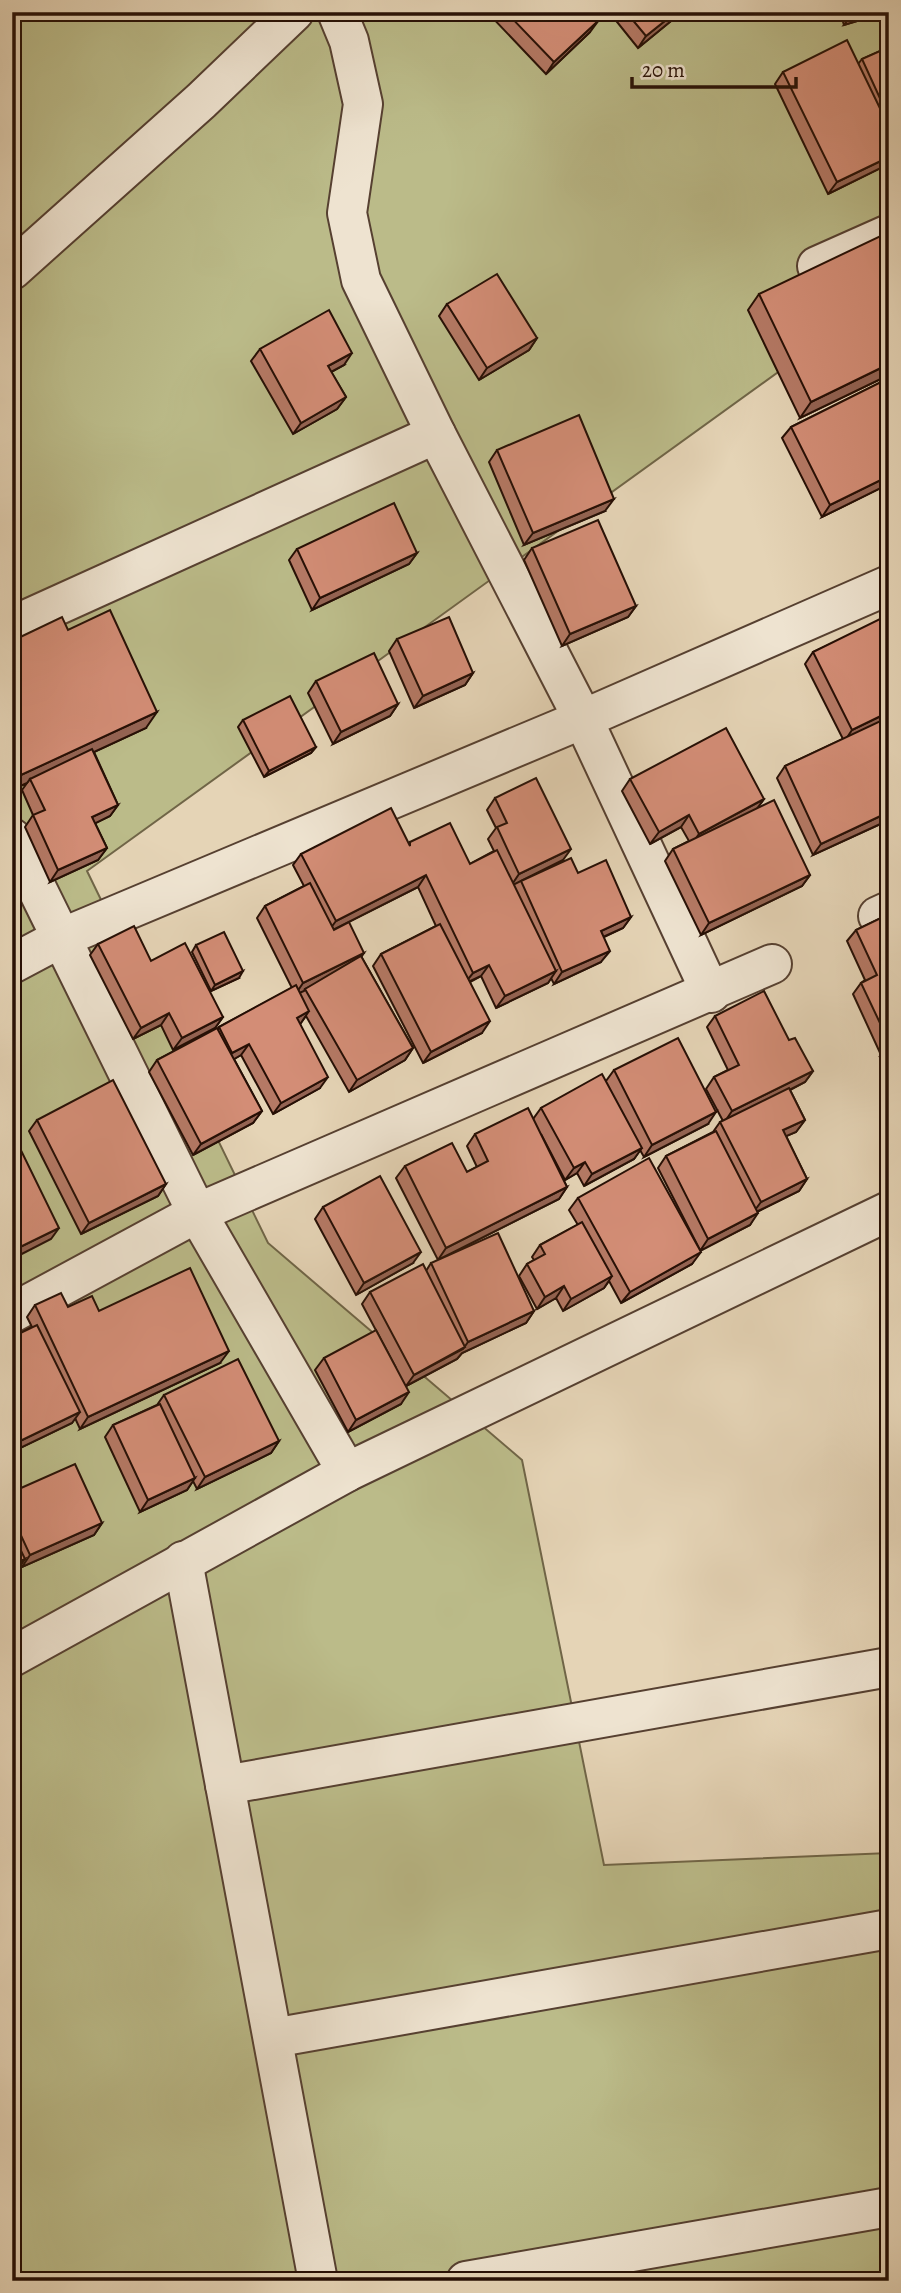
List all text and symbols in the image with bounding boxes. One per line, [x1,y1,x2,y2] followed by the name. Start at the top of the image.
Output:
[632,46,796,90] scale bar
[642,56,685,84] text: 20 m

